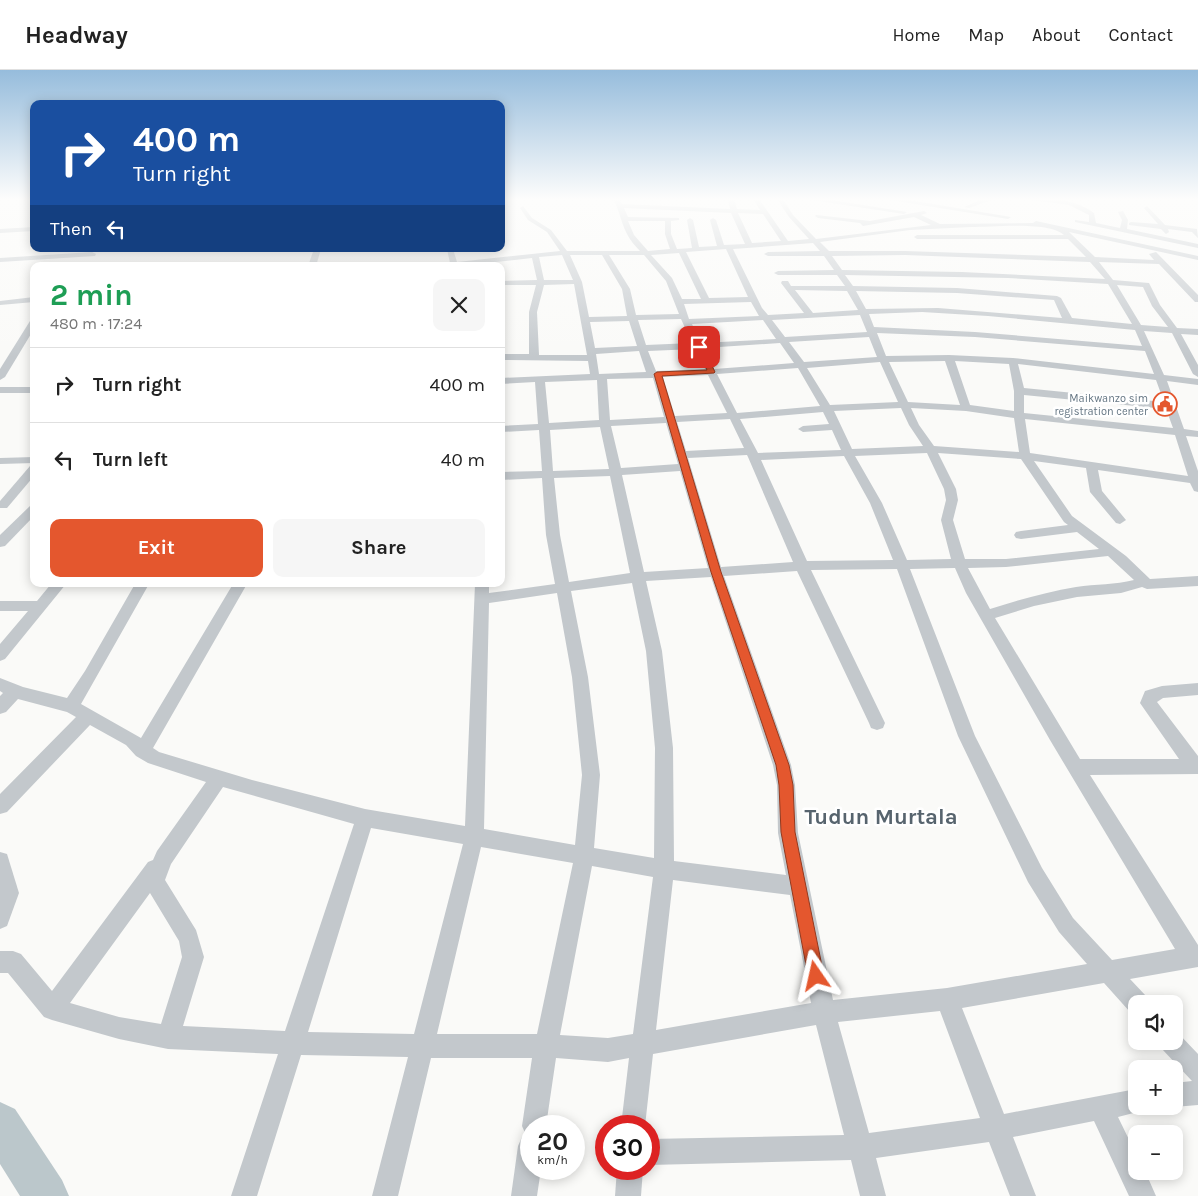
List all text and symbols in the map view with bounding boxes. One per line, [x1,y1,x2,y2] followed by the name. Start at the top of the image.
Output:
[25,21,128,49] text: Headway
[892,24,940,46] text: Home
[968,24,1004,46] text: Map
[1032,24,1081,46] text: About
[1109,24,1173,46] text: Contact
[133,119,240,160] text: 400 m
[50,120,115,185] icon: right
[133,161,231,187] text: Turn right
[102,215,130,243] icon: left
[50,218,92,240] text: Then
[50,277,133,313] text: 2 min
[433,279,485,331] button: close
[50,314,142,333] text: 480 m · 17:24
[678,326,720,368] pin
[685,333,713,361] icon: arrive
[50,371,78,399] icon: right
[93,374,182,396] text: Turn right
[430,374,485,396] text: 400 m
[1152,391,1178,417] public building icon: Maikwanzo sim registration center
[1055,392,1148,418] place label: Maikwanzo sim registration center
[50,446,78,474] icon: left
[93,449,168,471] text: Turn left
[441,449,485,471] text: 40 m
[50,519,263,577] button: Exit
[273,519,485,577] button: Share
[804,804,958,830] district label: Tudun Murtala
[789,949,841,1001] position arrow
[1128,995,1183,1180] map controls
[1128,995,1183,1050] button: sound
[1128,1060,1183,1115] button: +
[595,1115,660,1180] speed limit sign: 30
[1128,1125,1183,1180] button: −
[537,1127,568,1156] text: 20
[537,1153,568,1167] text: km/h

